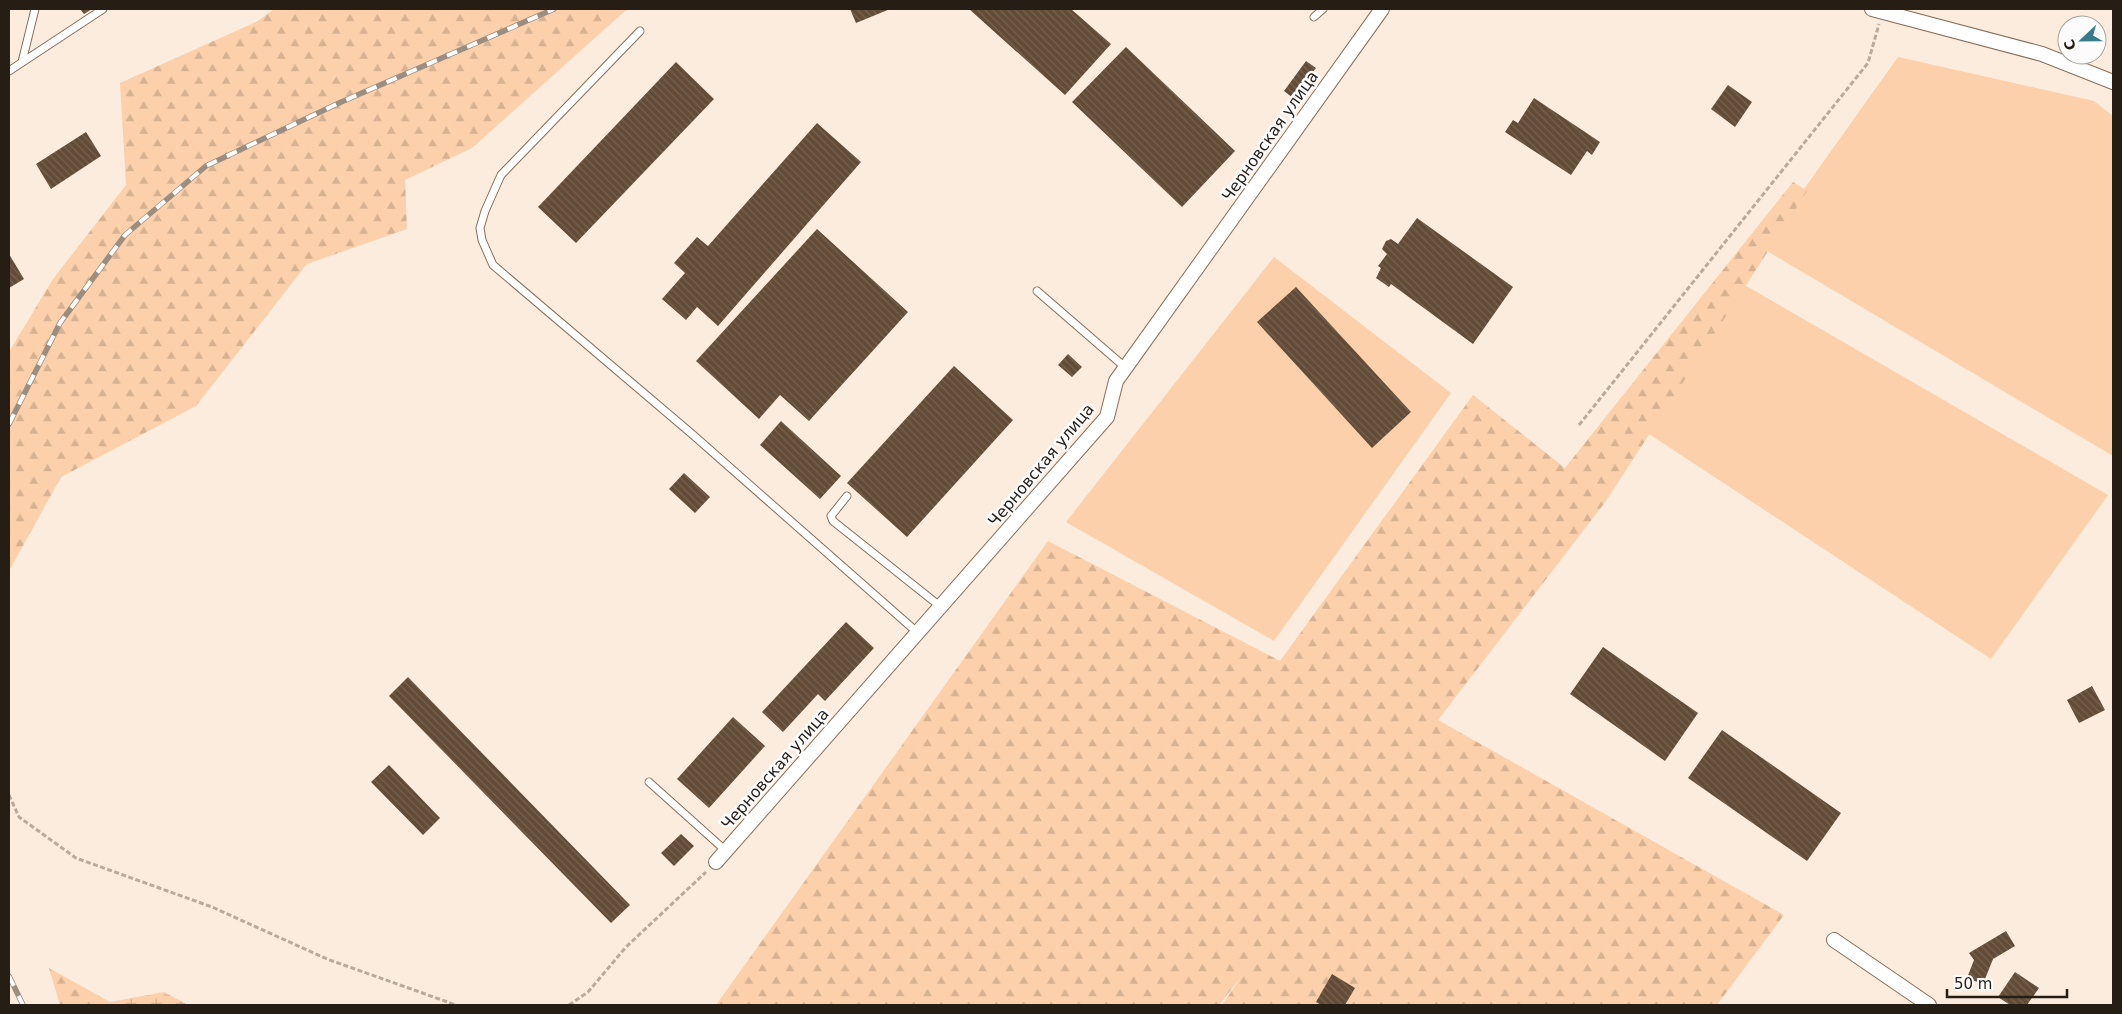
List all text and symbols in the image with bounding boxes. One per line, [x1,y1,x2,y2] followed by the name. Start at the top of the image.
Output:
[2057,15,2107,65] north arrow
[2061,37,2079,53] text: С
[1218,67,1322,205] street label: Черновская улица
[984,400,1098,530] street label: Черновская улица
[717,704,833,834] street label: Черновская улица
[1947,966,2067,998] scale bar
[1954,975,1992,993] text: 50 m

